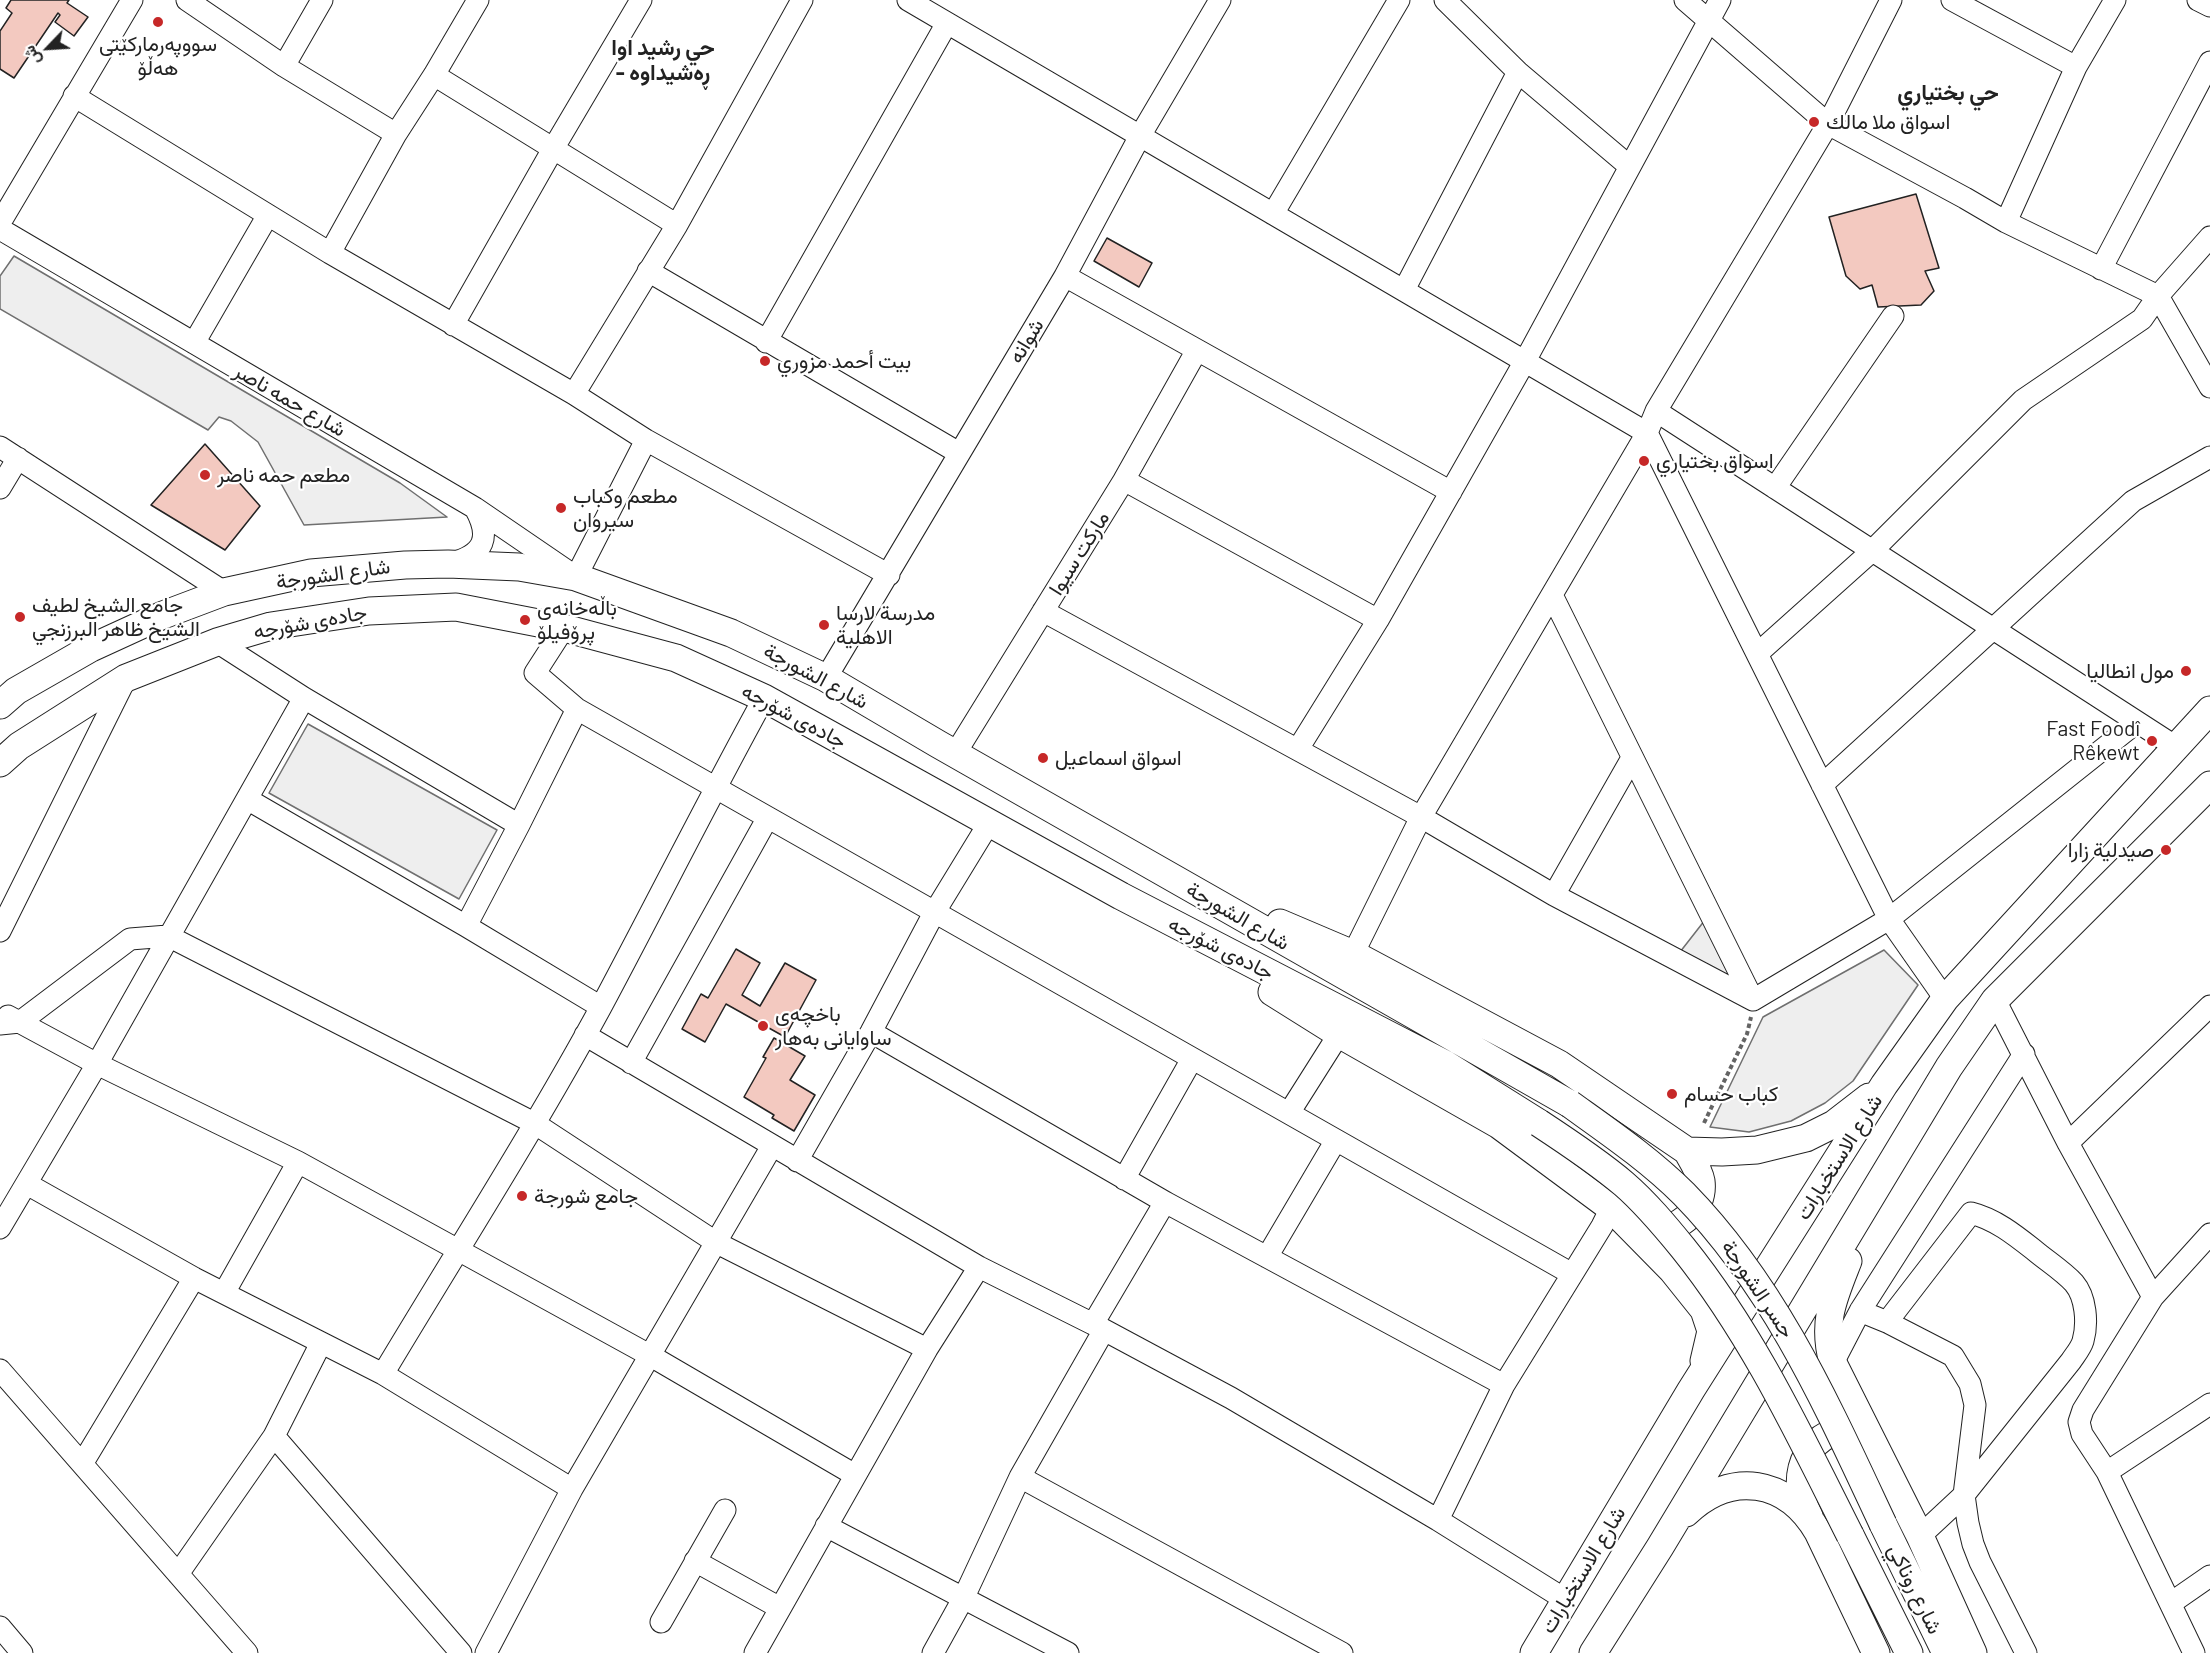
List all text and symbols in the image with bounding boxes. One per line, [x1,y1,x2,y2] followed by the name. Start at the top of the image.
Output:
[151,15,165,29] marker: سووپەرمارکێتی هەڵۆ
[18,18,78,78] north arrow
[99,31,217,81] place label: سووپەرمارکێتی هەڵۆ
[611,35,715,86] district label: حي رشيد اوا - ڕەشیداوە
[19,43,44,69] text: ش
[1897,80,1999,106] district label: حي بختياري
[1826,109,1950,135] place label: اسواق ملا مالك
[1807,115,1821,129] marker: اسواق ملا مالك
[1003,314,1049,368] street label: شوانە
[777,348,911,374] place label: بيت أحمد مزوري
[758,354,772,368] marker: بيت أحمد مزوري
[230,358,350,442] street label: شارع حمه ناصر
[1656,448,1774,474] place label: اسواق بختياري
[1637,454,1651,468] marker: اسواق بختياري
[217,462,350,488] place label: مطعم حمه ناصر
[198,468,212,482] marker: مطعم حمه ناصر
[573,483,678,533] place label: مطعم وكباب سيروان
[554,501,568,515] marker: مطعم وكباب سيروان
[1043,506,1115,600] street label: مارکت سیوا
[274,554,392,594] street label: شارع الشورجة
[32,592,200,642] place label: جامع الشيخ لطيف الشيخ ظاهر البرزنجي
[537,595,617,645] place label: باڵەخانەی پرۆفیلۆ
[251,600,369,644] street label: جادەی شۆرجە
[836,600,935,650] place label: مدرسة لارسا الاهلية
[13,610,27,624] marker: جامع الشيخ لطيف الشيخ ظاهر البرزنجي
[518,613,532,627] marker: باڵەخانەی پرۆفیلۆ
[817,618,831,632] marker: مدرسة لارسا الاهلية
[759,638,873,714] street label: شارع الشورجة
[2086,658,2174,684] place label: مول انطاليا
[2179,664,2193,678] marker: مول انطاليا
[737,678,851,754] street label: جادەی شۆرجە
[2046,716,2140,766] place label: Fast Foodî Rêkewt
[2145,734,2159,748] marker: Fast Foodî Rêkewt
[1055,745,1182,771] place label: اسواق اسماعيل
[1036,751,1050,765] marker: اسواق اسماعيل
[2068,837,2154,863] place label: صيدلية زارا
[2159,843,2173,857] marker: صيدلية زارا
[1182,876,1294,956] street label: شارع الشورجة
[1164,911,1278,985] street label: جادەی شۆرجە
[775,1001,891,1051] place label: باخچەی ساوایانی بەهار
[756,1019,770,1033] marker: باخچەی ساوایانی بەهار
[1684,1081,1778,1107] place label: كباب حسام
[1665,1087,1679,1101] marker: كباب حسام
[1790,1090,1888,1224] street label: شارع الاستخبارات
[534,1183,638,1209] place label: جامع شورجة
[515,1189,529,1203] marker: جامع شورجة
[1716,1235,1800,1343] street label: جسر الشورجة
[1535,1502,1631,1638] street label: شارع الاستخبارات
[1882,1540,1948,1638] street label: شارع روناكي

